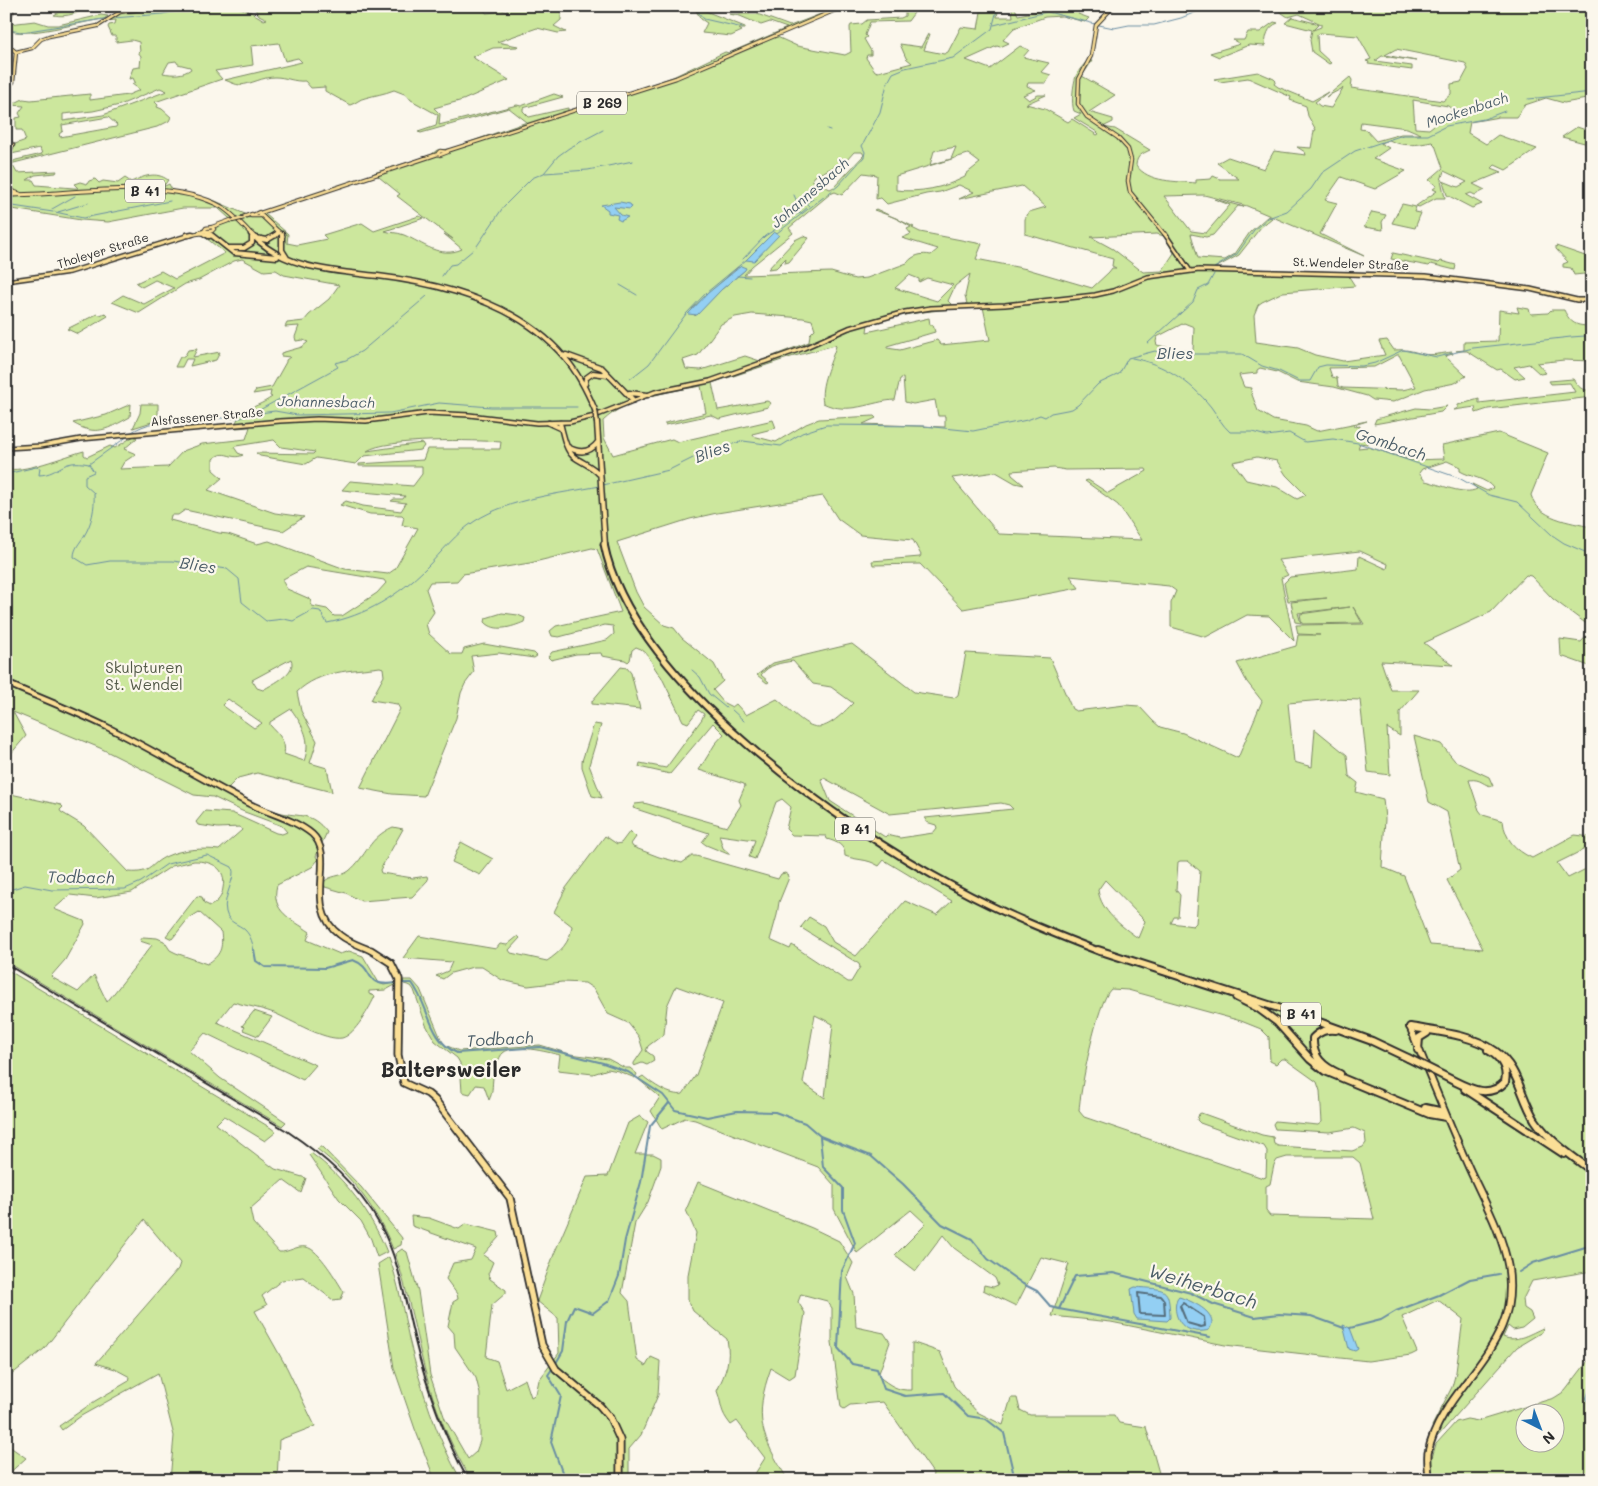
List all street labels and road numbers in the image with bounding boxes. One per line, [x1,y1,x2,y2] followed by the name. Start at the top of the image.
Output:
[577,92,627,115] road number: B 269
[125,180,165,202] road number: B 41
[55,228,151,272] street label: Tholeyer Straße
[1293,253,1409,273] street label: St.Wendeler Straße
[150,403,264,429] street label: Alsfassener Straße
[835,818,875,841] road number: B 41
[1281,1002,1321,1026] road number: B 41

